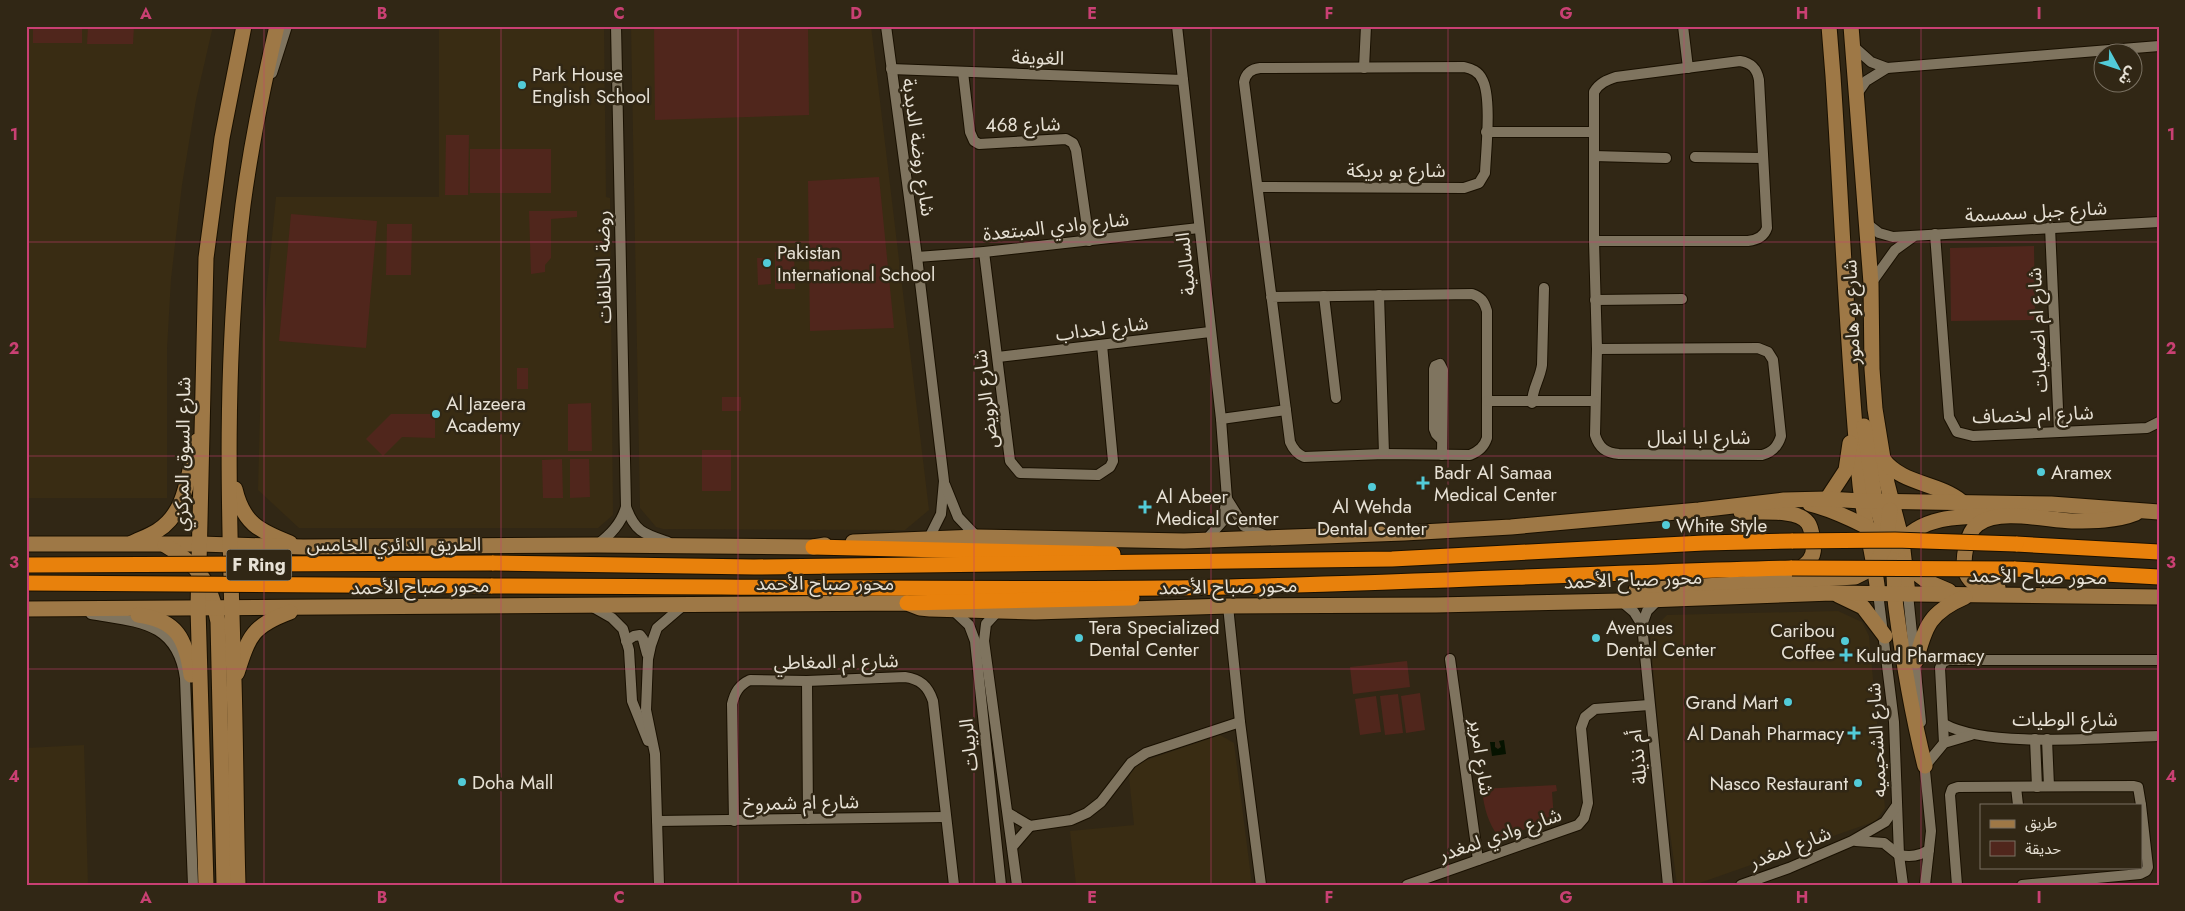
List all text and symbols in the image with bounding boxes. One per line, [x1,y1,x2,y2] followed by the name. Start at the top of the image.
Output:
[139,2,152,25] text: A
[377,2,387,25] text: B
[613,2,625,25] text: C
[850,2,862,25] text: D
[1087,2,1097,25] text: E
[1325,2,1333,25] text: F
[1559,2,1573,25] text: G
[1796,2,1808,25] text: H
[2036,2,2042,25] text: I
[2092,42,2142,92] north arrow
[1011,43,1065,72] street label: الغويفة
[532,61,650,110] place label: Park House English School
[2114,63,2142,90] text: ش
[895,76,942,218] street label: شارع روضة الدبدبة
[516,79,528,91] marker: Park House English School
[985,110,1061,139] street label: شارع 468
[10,123,18,146] text: 1
[2167,123,2175,146] text: 1
[1346,157,1446,184] street label: شارع بو بريكة
[1964,194,2108,229] street label: شارع جبل سمسمة
[982,205,1131,249] street label: شارع وادي المبتعدة
[589,210,618,324] street label: روضة الخالفات
[1169,231,1202,297] street label: السالمية
[777,239,935,288] place label: Pakistan International School
[761,257,773,269] marker: Pakistan International School
[1836,259,1867,366] street label: شارع بو هامور
[2021,267,2055,393] street label: شارع ام اضعيات
[1054,309,1150,348] street label: شارع لحداب
[9,337,19,360] text: 2
[2166,337,2176,360] text: 2
[966,348,1005,450] street label: شارع الرويض
[168,376,199,532] street label: شارع السوق المركزي
[446,390,526,439] place label: Al Jazeera Academy
[1972,399,2094,431] street label: شارع ام لخصاف
[430,408,442,420] marker: Al Jazeera Academy
[1648,424,1750,451] street label: شارع ابا انمال
[1434,459,1557,508] place label: Badr Al Samaa Medical Center
[2051,459,2112,486] place label: Aramex
[2035,466,2047,478] marker: Aramex
[1416,476,1430,490] marker: Badr Al Samaa Medical Center
[1366,481,1378,493] marker: Al Wehda Dental Center
[1156,483,1279,532] place label: Al Abeer Medical Center
[1317,493,1428,542] place label: Al Wehda Dental Center
[1138,500,1152,514] marker: Al Abeer Medical Center
[1676,512,1767,539] place label: White Style
[1660,519,1672,531] marker: White Style
[307,531,481,559] street label: الطريق الدائري الخامس
[226,550,292,580] road number: F Ring
[9,551,19,574] text: 3
[2166,551,2176,574] text: 3
[1968,562,2108,591] street label: محور صباح الأحمد
[1563,564,1703,595] street label: محور صباح الأحمد
[756,570,894,597] street label: محور صباح الأحمد
[350,572,490,601] street label: محور صباح الأحمد
[1158,572,1298,601] street label: محور صباح الأحمد
[1089,614,1220,663] place label: Tera Specialized Dental Center
[1606,614,1717,663] place label: Avenues Dental Center
[1770,617,1835,666] place label: Caribou Coffee
[1073,632,1085,644] marker: Tera Specialized Dental Center
[1590,632,1602,644] marker: Avenues Dental Center
[1839,635,1851,647] marker: Caribou Coffee
[1856,642,1985,669] place label: Kulud Pharmacy
[773,647,899,677] street label: شارع ام المغاطي
[1840,649,1852,661] marker: Kulud Pharmacy
[1860,682,1893,798] street label: شارع الشحيميه
[1686,689,1778,716] place label: Grand Mart
[1782,696,1794,708] marker: Grand Mart
[2012,706,2118,733] street label: شارع الوطيات
[1463,716,1500,797] street label: شارع امرير
[952,717,985,773] street label: الربيات
[1687,720,1845,747] place label: Al Danah Pharmacy
[1848,727,1860,739] marker: Al Danah Pharmacy
[1621,728,1655,786] street label: أم نذيلة
[8,765,20,788] text: 4
[2165,765,2177,788] text: 4
[472,769,553,796] place label: Doha Mall
[1709,770,1848,797] place label: Nasco Restaurant
[456,776,468,788] marker: Doha Mall
[1852,777,1864,789] marker: Nasco Restaurant
[743,788,859,818] street label: شارع ام شمروخ
[1434,801,1565,870] street label: شارع وادي لمغدر
[1980,804,2142,868] legend
[2025,812,2057,834] text: طريق
[1744,820,1835,876] street label: شارع لمغدر
[2025,838,2061,860] text: حديقة
[139,886,152,909] text: A
[377,886,387,909] text: B
[613,886,625,909] text: C
[850,886,862,909] text: D
[1087,886,1097,909] text: E
[1325,886,1333,909] text: F
[1559,886,1573,909] text: G
[1796,886,1808,909] text: H
[2036,886,2042,909] text: I

